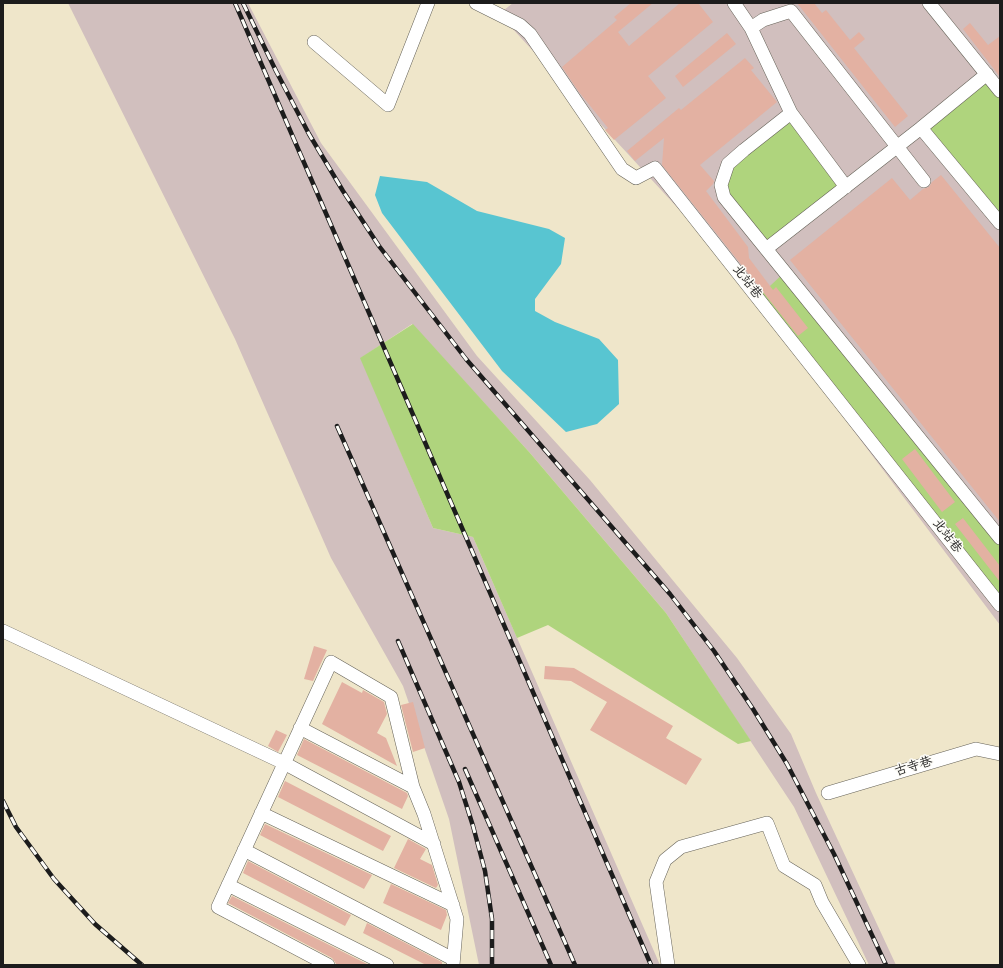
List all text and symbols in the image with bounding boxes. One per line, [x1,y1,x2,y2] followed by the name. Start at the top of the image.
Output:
[728,263,764,303] street label: 北站巷
[928,517,964,557] street label: 北站巷
[893,755,935,781] street label: 古寺巷

